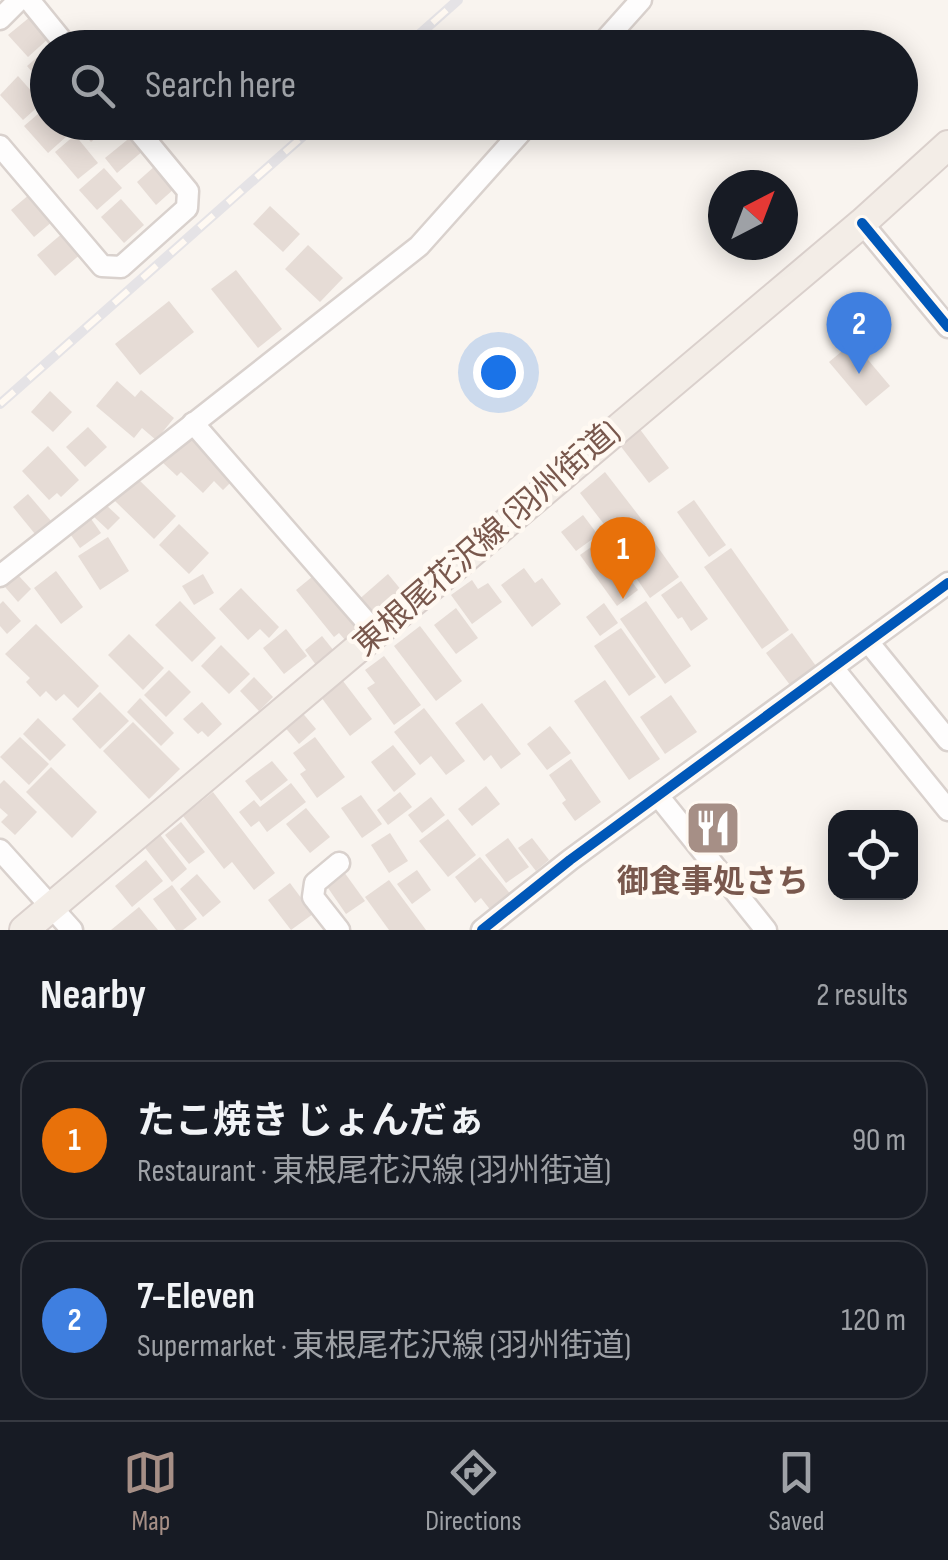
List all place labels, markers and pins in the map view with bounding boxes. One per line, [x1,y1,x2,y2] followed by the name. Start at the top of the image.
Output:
[826,292,892,374] pin: 2
[590,516,656,599] pin: 1
[683,798,743,858] restaurant icon: 御食事処さち
[617,863,809,902] place label: 御食事処さち

